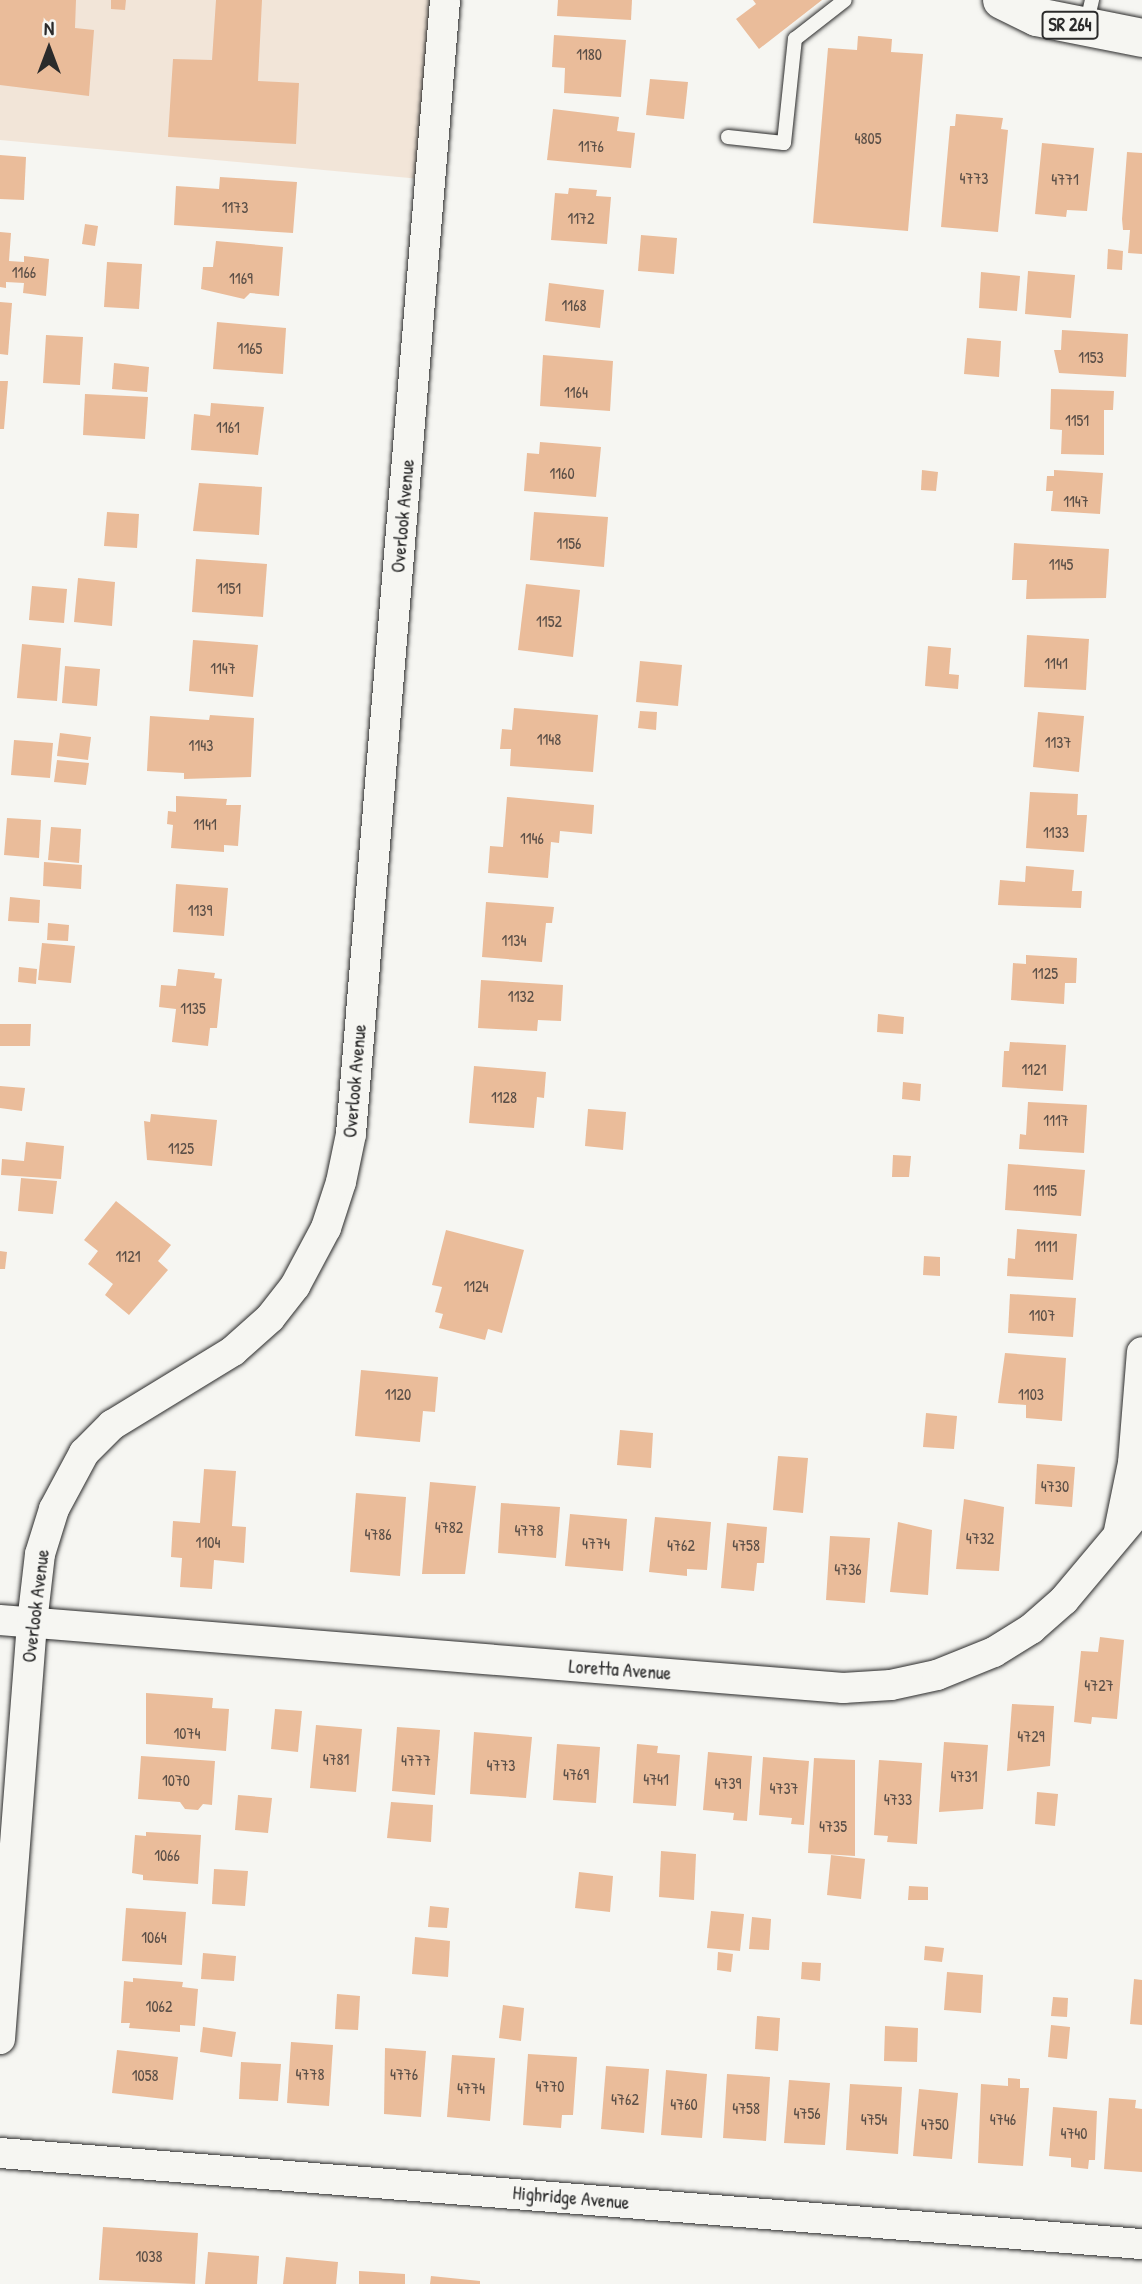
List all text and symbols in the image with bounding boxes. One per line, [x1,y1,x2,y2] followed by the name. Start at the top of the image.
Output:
[1040,10,1100,40] road number: SR 264
[14,14,84,84] north arrow
[44,15,54,41] text: N
[576,44,602,64] house number: 1180
[855,128,881,148] house number: 4805
[578,136,604,156] house number: 1176
[959,168,989,188] house number: 4773
[1051,169,1079,189] house number: 4771
[222,197,248,217] house number: 1173
[567,208,595,228] house number: 1172
[12,262,36,282] house number: 1166
[229,268,253,288] house number: 1169
[562,295,586,315] house number: 1168
[238,338,262,358] house number: 1165
[1078,347,1104,367] house number: 1153
[564,382,588,402] house number: 1164
[1065,410,1089,430] house number: 1151
[216,417,240,437] house number: 1161
[387,458,419,574] street label: Overlook Avenue
[549,463,575,483] house number: 1160
[1063,491,1089,511] house number: 1147
[557,533,581,553] house number: 1156
[1049,554,1073,574] house number: 1145
[217,578,241,598] house number: 1151
[536,611,562,631] house number: 1152
[1044,653,1068,673] house number: 1141
[210,658,236,678] house number: 1147
[537,729,561,749] house number: 1148
[1045,732,1071,752] house number: 1137
[189,735,213,755] house number: 1143
[193,814,217,834] house number: 1141
[1043,822,1069,842] house number: 1133
[520,828,544,848] house number: 1146
[188,900,212,920] house number: 1139
[502,930,526,950] house number: 1134
[1032,963,1058,983] house number: 1125
[508,986,534,1006] house number: 1132
[180,998,206,1018] house number: 1135
[339,1023,371,1139] street label: Overlook Avenue
[1022,1059,1046,1079] house number: 1121
[491,1087,517,1107] house number: 1128
[1043,1110,1069,1130] house number: 1117
[168,1138,194,1158] house number: 1125
[1033,1180,1057,1200] house number: 1115
[1034,1236,1058,1256] house number: 1111
[116,1246,140,1266] house number: 1121
[463,1276,489,1296] house number: 1124
[1029,1305,1055,1325] house number: 1107
[385,1384,411,1404] house number: 1120
[1018,1384,1044,1404] house number: 1103
[1041,1476,1069,1496] house number: 4730
[435,1517,463,1537] house number: 4782
[515,1520,543,1540] house number: 4778
[364,1524,392,1544] house number: 4786
[966,1528,994,1548] house number: 4732
[196,1532,220,1552] house number: 1104
[582,1533,610,1553] house number: 4774
[667,1535,695,1555] house number: 4762
[732,1535,760,1555] house number: 4758
[18,1548,54,1664] street label: Overlook Avenue
[834,1559,862,1579] house number: 4736
[568,1655,672,1685] street label: Loretta Avenue
[1084,1675,1114,1695] house number: 4727
[174,1723,200,1743] house number: 1074
[1017,1726,1045,1746] house number: 4729
[323,1749,349,1769] house number: 4781
[401,1750,431,1770] house number: 4777
[486,1755,516,1775] house number: 4773
[563,1764,589,1784] house number: 4769
[951,1766,977,1786] house number: 4731
[643,1769,669,1789] house number: 4741
[162,1770,190,1790] house number: 1070
[715,1773,741,1793] house number: 4739
[769,1778,799,1798] house number: 4737
[884,1789,912,1809] house number: 4733
[819,1816,847,1836] house number: 4735
[154,1845,180,1865] house number: 1066
[141,1927,167,1947] house number: 1064
[146,1996,172,2016] house number: 1062
[296,2064,324,2084] house number: 4778
[390,2064,418,2084] house number: 4776
[132,2065,158,2085] house number: 1058
[535,2076,565,2096] house number: 4770
[457,2078,485,2098] house number: 4774
[611,2089,639,2109] house number: 4762
[670,2094,698,2114] house number: 4760
[732,2098,760,2118] house number: 4758
[793,2103,821,2123] house number: 4756
[861,2109,887,2129] house number: 4754
[990,2109,1016,2129] house number: 4746
[921,2114,949,2134] house number: 4750
[1060,2123,1088,2143] house number: 4740
[512,2182,630,2214] street label: Highridge Avenue
[135,2246,163,2266] house number: 1038

